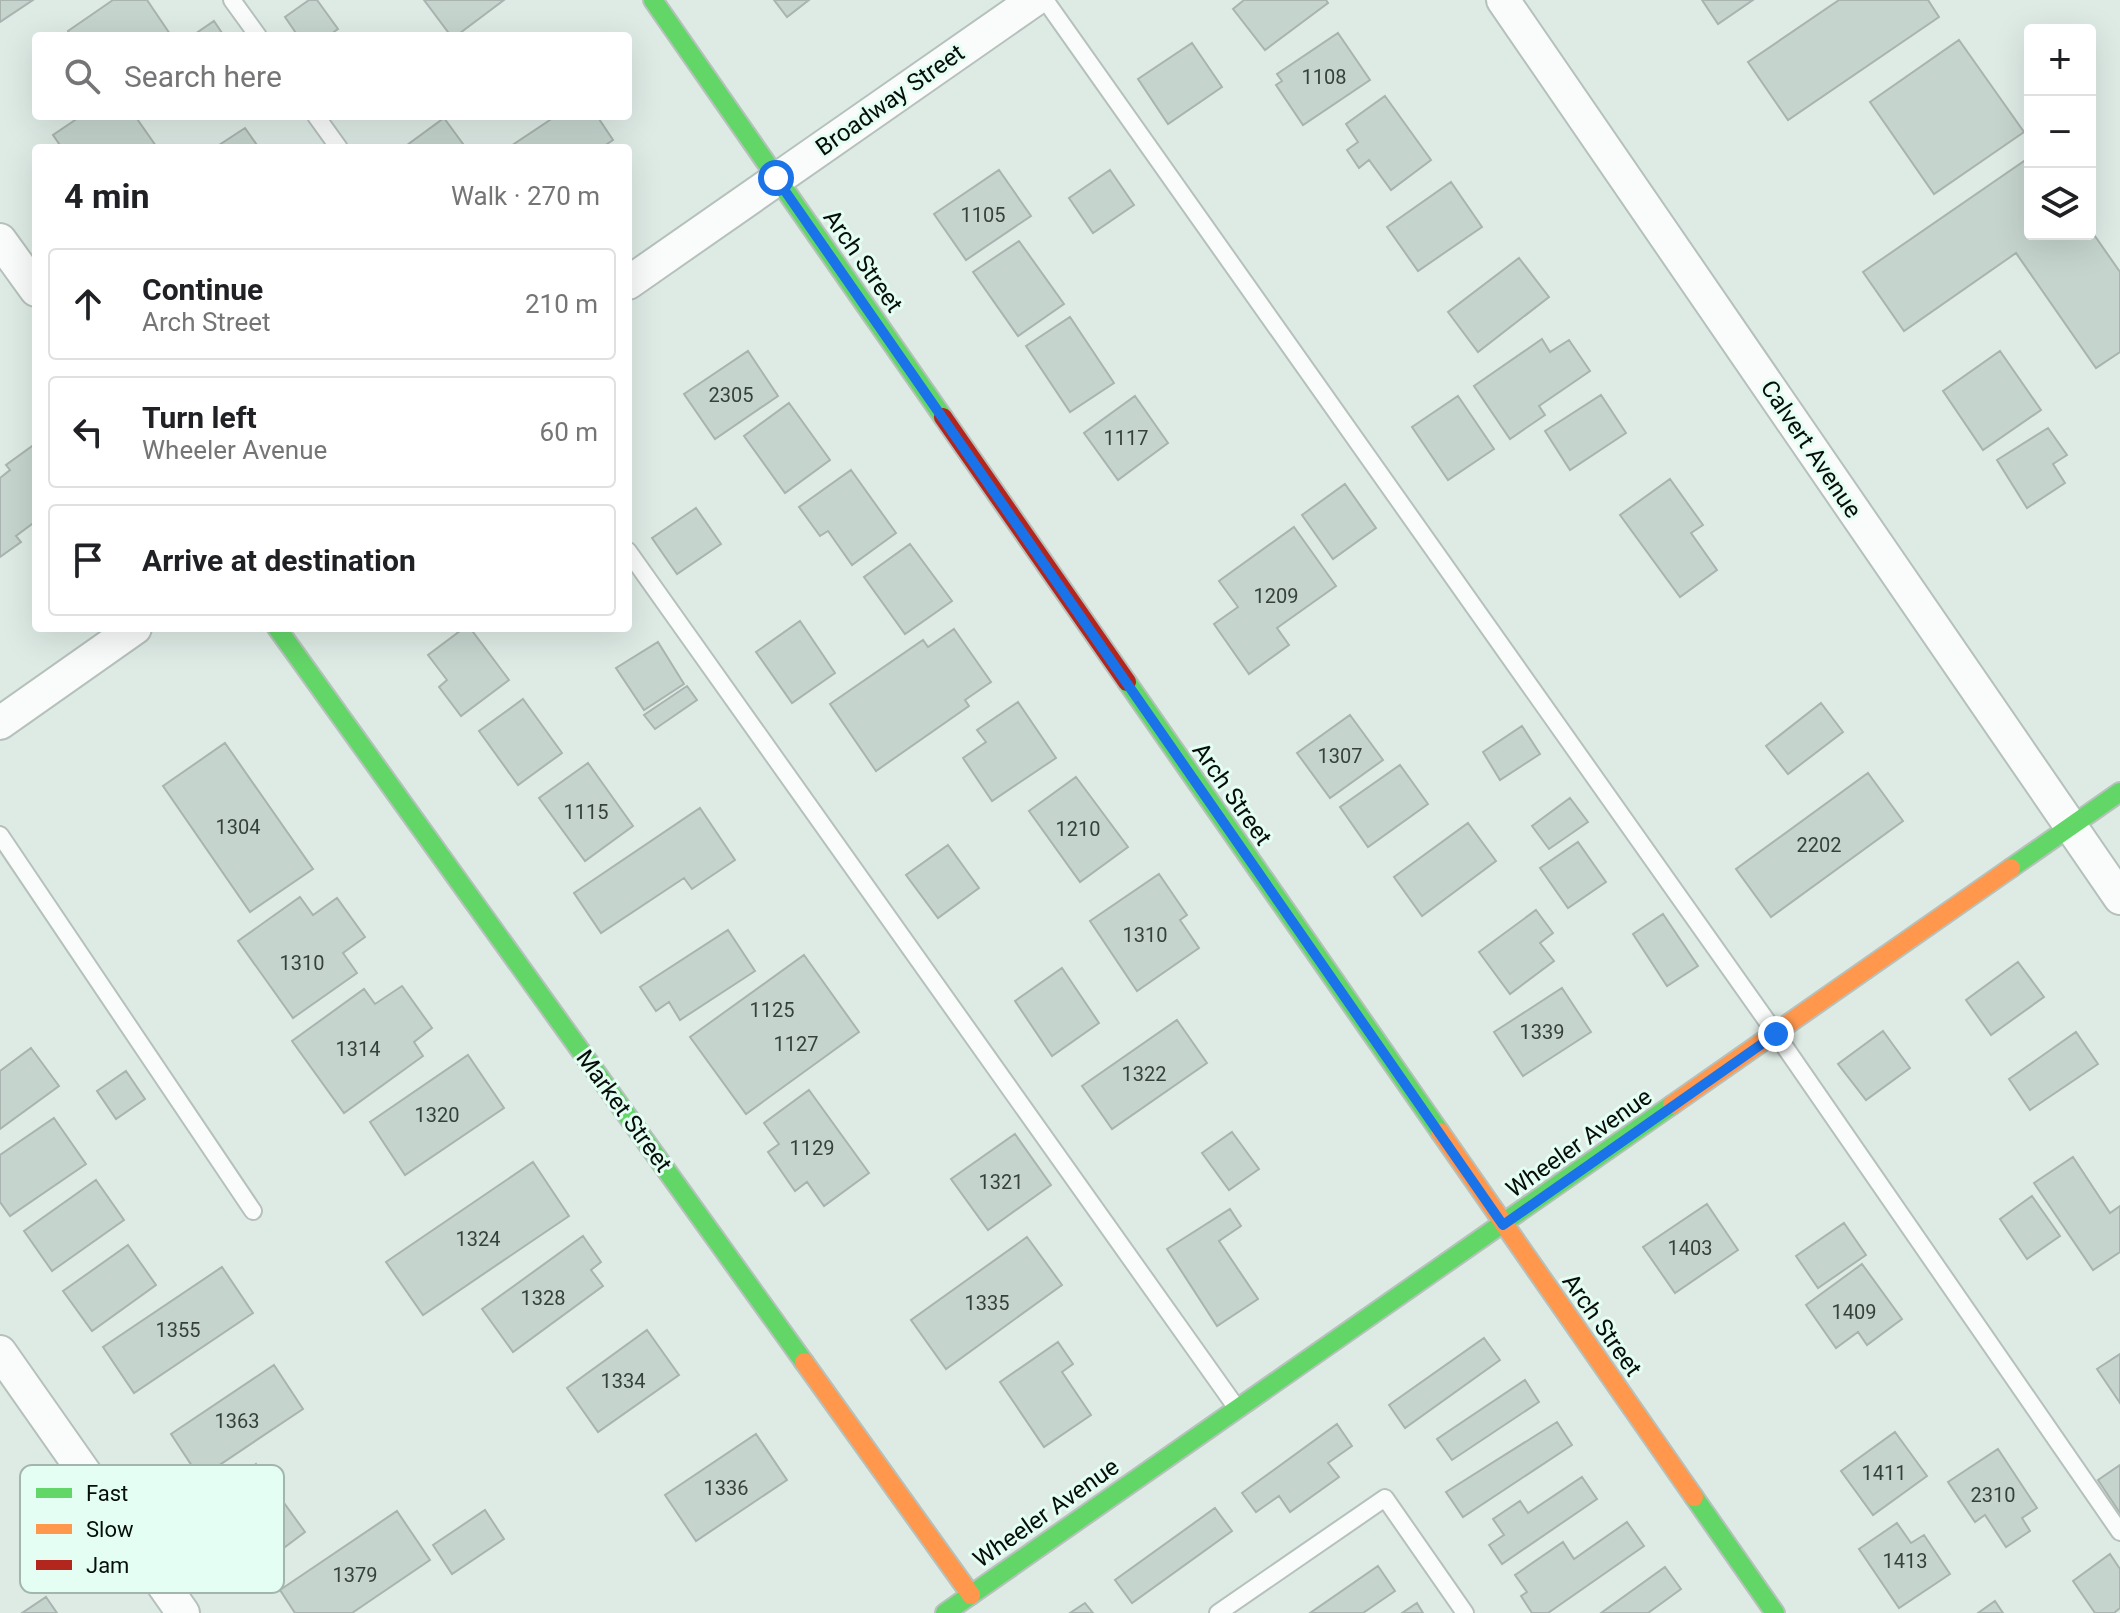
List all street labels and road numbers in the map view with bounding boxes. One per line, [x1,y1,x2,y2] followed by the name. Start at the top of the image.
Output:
[810,38,970,162] street label: Broadway Street
[818,204,909,318] street label: Arch Street
[1755,375,1867,523] street label: Calvert Avenue
[1187,737,1278,851] street label: Arch Street
[570,1045,678,1178] street label: Market Street
[1501,1082,1657,1204] street label: Wheeler Avenue
[1557,1268,1648,1382] street label: Arch Street
[968,1452,1124,1574] street label: Wheeler Avenue

